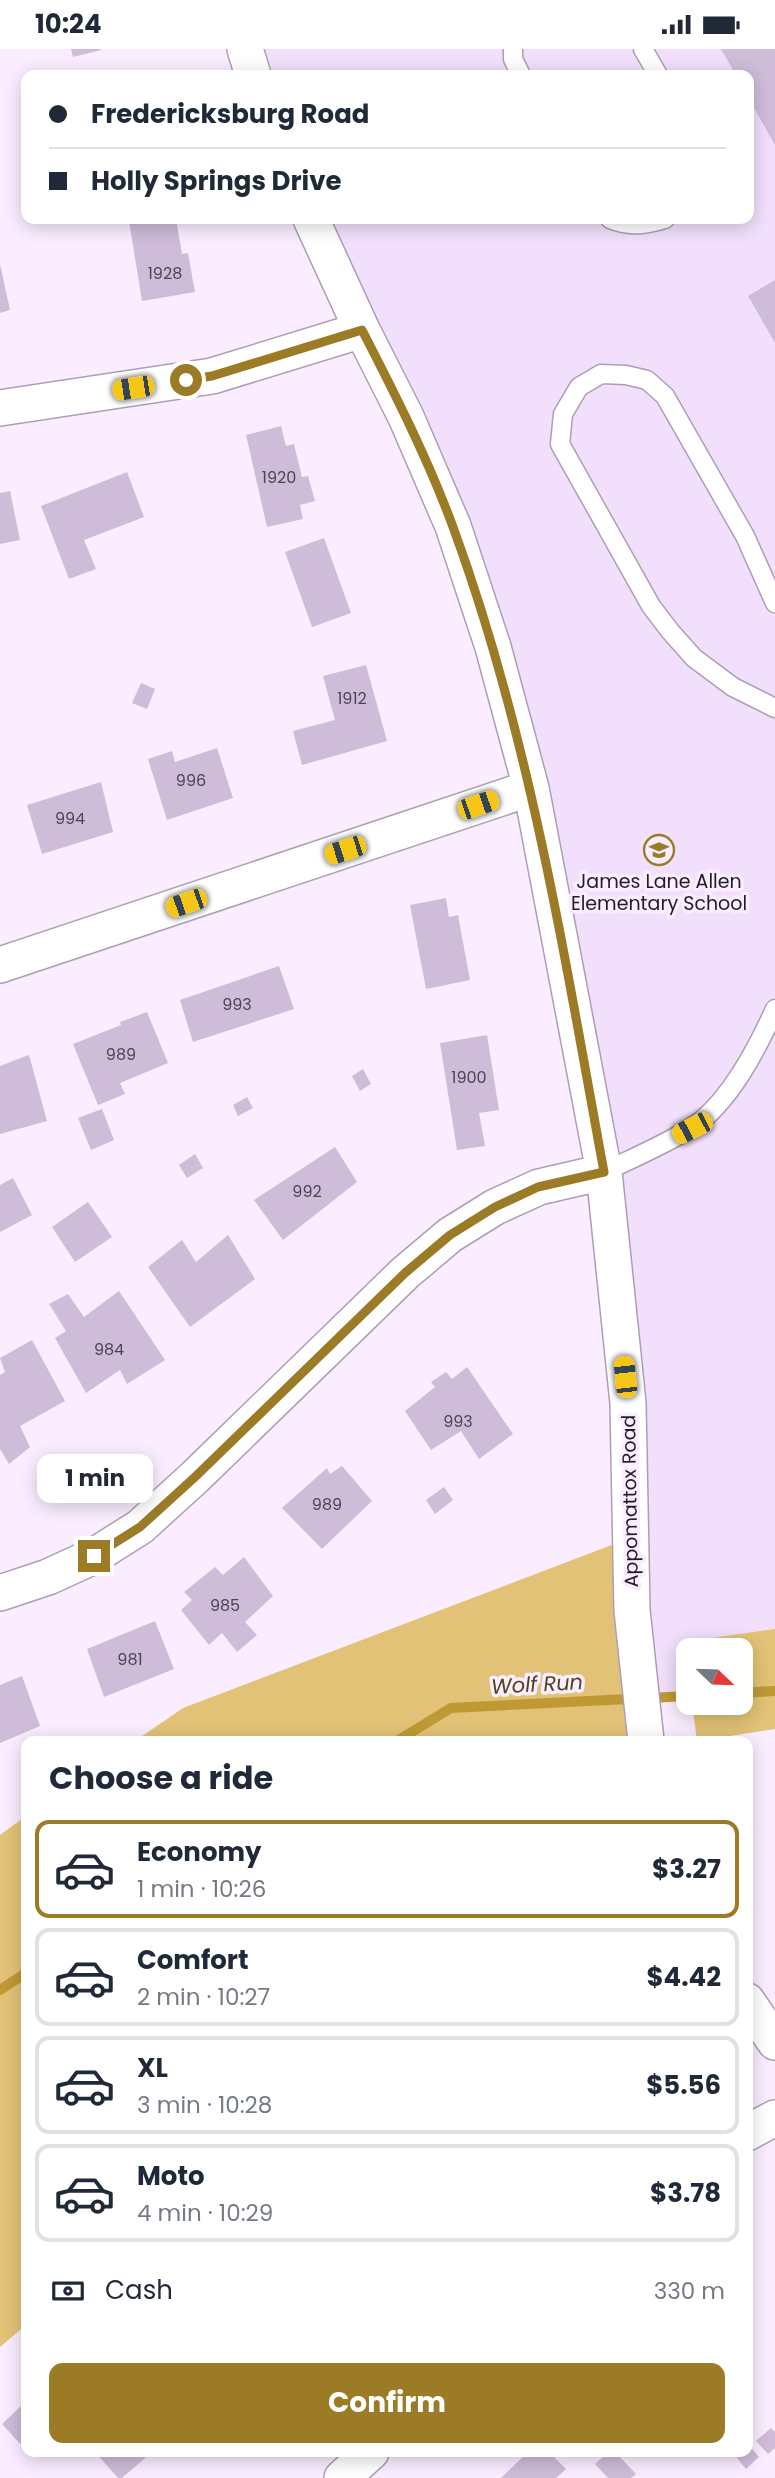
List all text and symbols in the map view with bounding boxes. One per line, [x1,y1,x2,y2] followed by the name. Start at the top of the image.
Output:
[35,6,102,42] text: 10:24
[91,96,369,132] text: Fredericksburg Road
[91,163,341,199] text: Holly Springs Drive
[148,262,182,285] house number: 1928
[170,364,202,396] route start
[111,374,156,402] car
[262,466,296,489] house number: 1920
[337,687,367,710] house number: 1912
[176,769,206,792] house number: 996
[455,788,502,822] car
[55,807,85,830] house number: 994
[642,833,676,867] school or university icon: James Lane Allen Elementary School
[322,834,369,866] car
[571,868,747,917] place label: James Lane Allen Elementary School
[163,886,210,920] car
[222,993,252,1016] house number: 993
[106,1043,136,1066] house number: 989
[451,1066,487,1089] house number: 1900
[669,1109,716,1147] car
[292,1180,322,1203] house number: 992
[94,1338,124,1361] house number: 984
[613,1355,638,1399] car
[443,1410,473,1433] house number: 993
[615,1414,645,1588] street label: Appomattox Road
[36,1455,152,1503] callout: 1 min
[65,1462,125,1494] text: 1 min
[312,1493,342,1516] house number: 989
[78,1540,110,1572] route end
[210,1594,240,1617] house number: 985
[676,1638,752,1715] north arrow
[676,1638,753,1715] map controls
[117,1648,143,1671] house number: 981
[490,1667,584,1701] water label: Wolf Run
[49,1755,273,1800] text: Choose a ride
[137,1834,261,1870] text: Economy
[53,1838,116,1901] icon: car
[652,1851,721,1887] text: $3.27
[137,1873,266,1905] text: 1 min · 10:26
[137,1942,249,1978] text: Comfort
[53,1946,116,2009] icon: car
[647,1959,721,1995] text: $4.42
[137,1981,270,2013] text: 2 min · 10:27
[137,2050,168,2086] text: XL
[53,2054,116,2117] icon: car
[646,2067,721,2103] text: $5.56
[137,2089,272,2121] text: 3 min · 10:28
[137,2158,205,2194] text: Moto
[53,2162,116,2225] icon: car
[650,2175,721,2211] text: $3.78
[137,2197,273,2229] text: 4 min · 10:29
[49,2272,87,2310] icon: cash
[105,2272,173,2308] text: Cash
[654,2275,725,2307] text: 330 m
[49,2363,725,2443] button: Confirm

